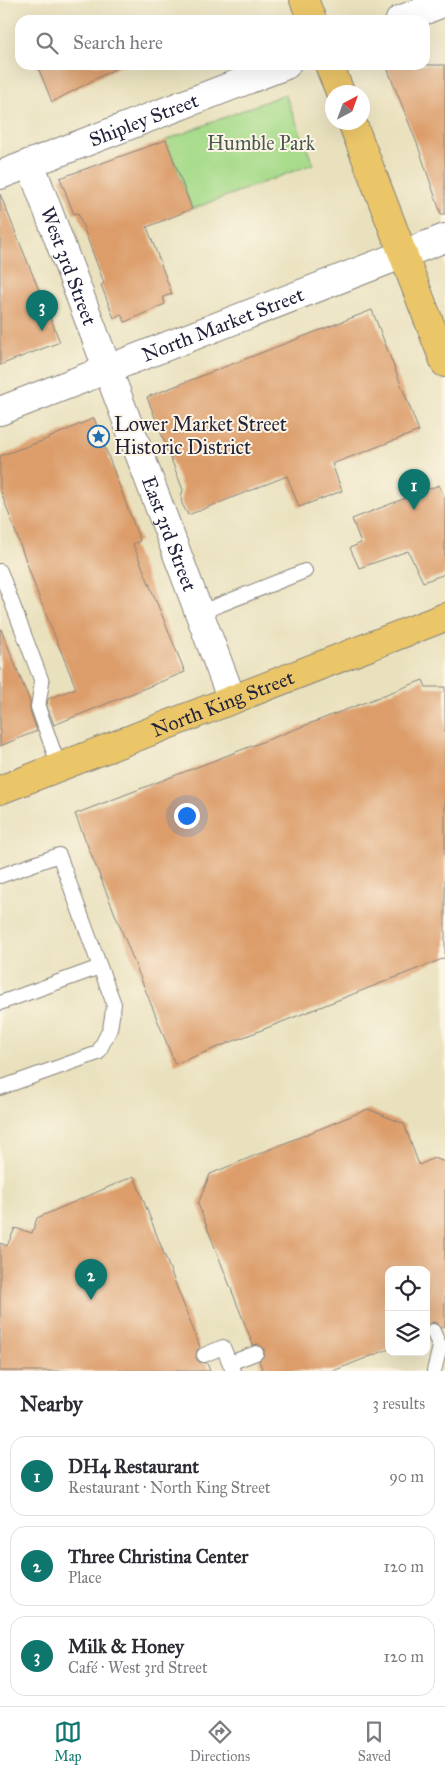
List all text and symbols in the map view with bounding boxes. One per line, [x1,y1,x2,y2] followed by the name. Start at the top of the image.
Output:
[15,15,430,70] search box
[33,29,61,57] icon: search
[73,31,163,54] text: Search here
[325,85,370,130] north arrow
[86,88,202,152] street label: Shipley Street
[207,131,316,155] park label: Humble Park
[35,204,103,328] street label: West 3rd Street
[138,282,307,367] street label: North Market Street
[26,290,58,331] pin: 3
[114,412,287,459] place label: Lower Market Street Historic District
[86,424,110,448] place icon: Lower Market Street Historic District
[398,469,430,510] pin: 1
[137,473,202,595] street label: East 3rd Street
[148,665,297,742] street label: North King Street
[174,803,200,829] your location
[75,1259,107,1300] pin: 2
[385,1266,430,1356] map controls
[385,1266,430,1311] button: locate
[385,1311,430,1356] button: layers
[20,1391,83,1417] text: Nearby
[372,1394,425,1413] text: 3 results
[68,1455,199,1478] text: DH4 Restaurant
[34,1467,40,1486] text: 1
[389,1467,424,1486] text: 90 m
[68,1478,270,1497] text: Restaurant · North King Street
[68,1545,248,1568] text: Three Christina Center
[33,1557,41,1576] text: 2
[384,1557,424,1576] text: 120 m
[68,1568,102,1587] text: Place
[68,1635,184,1658] text: Milk & Honey
[34,1647,40,1666] text: 3
[384,1647,424,1666] text: 120 m
[68,1658,208,1677] text: Café · West 3rd Street
[54,1718,82,1765] tab: Map
[190,1718,250,1765] tab: Directions
[358,1718,391,1765] tab: Saved

